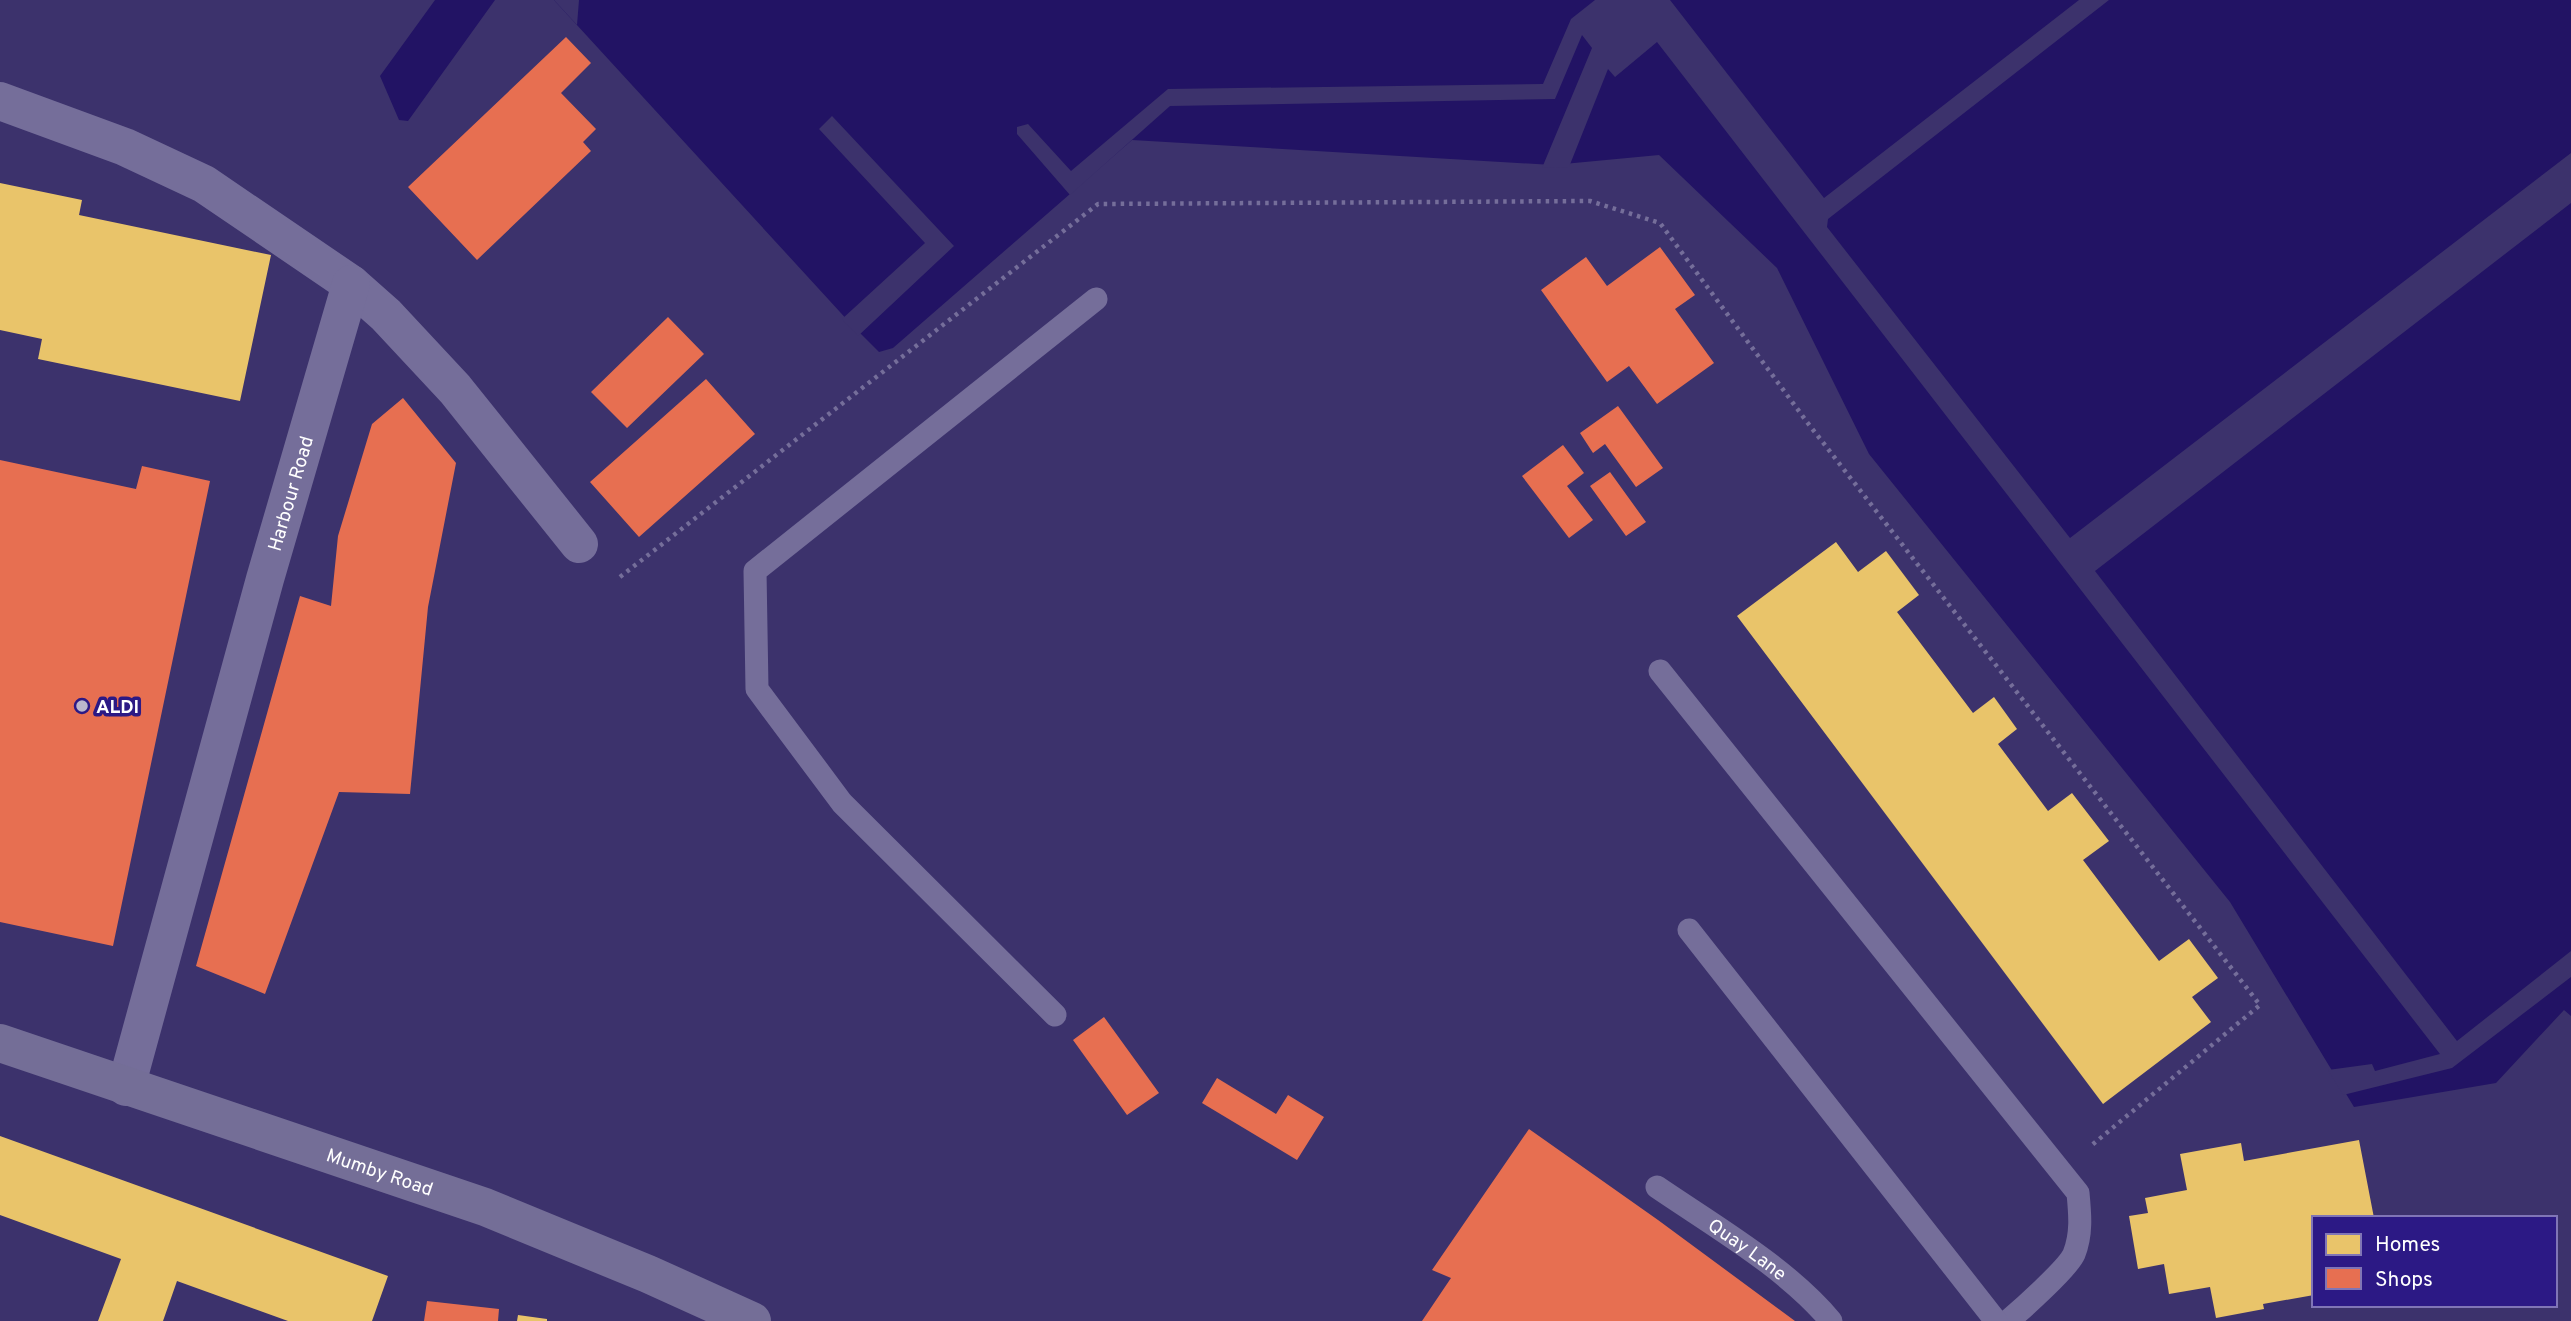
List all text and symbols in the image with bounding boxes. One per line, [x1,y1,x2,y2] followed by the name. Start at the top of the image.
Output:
[264,434,320,554] street label: Harbour Road
[96,696,139,720] place label: ALDI
[74,698,90,714] marker: ALDI
[323,1144,436,1203] street label: Mumby Road
[1703,1214,1791,1287] street label: Quay Lane
[2312,1216,2557,1307] legend
[2375,1232,2440,1259] text: Homes
[2375,1267,2433,1294] text: Shops

